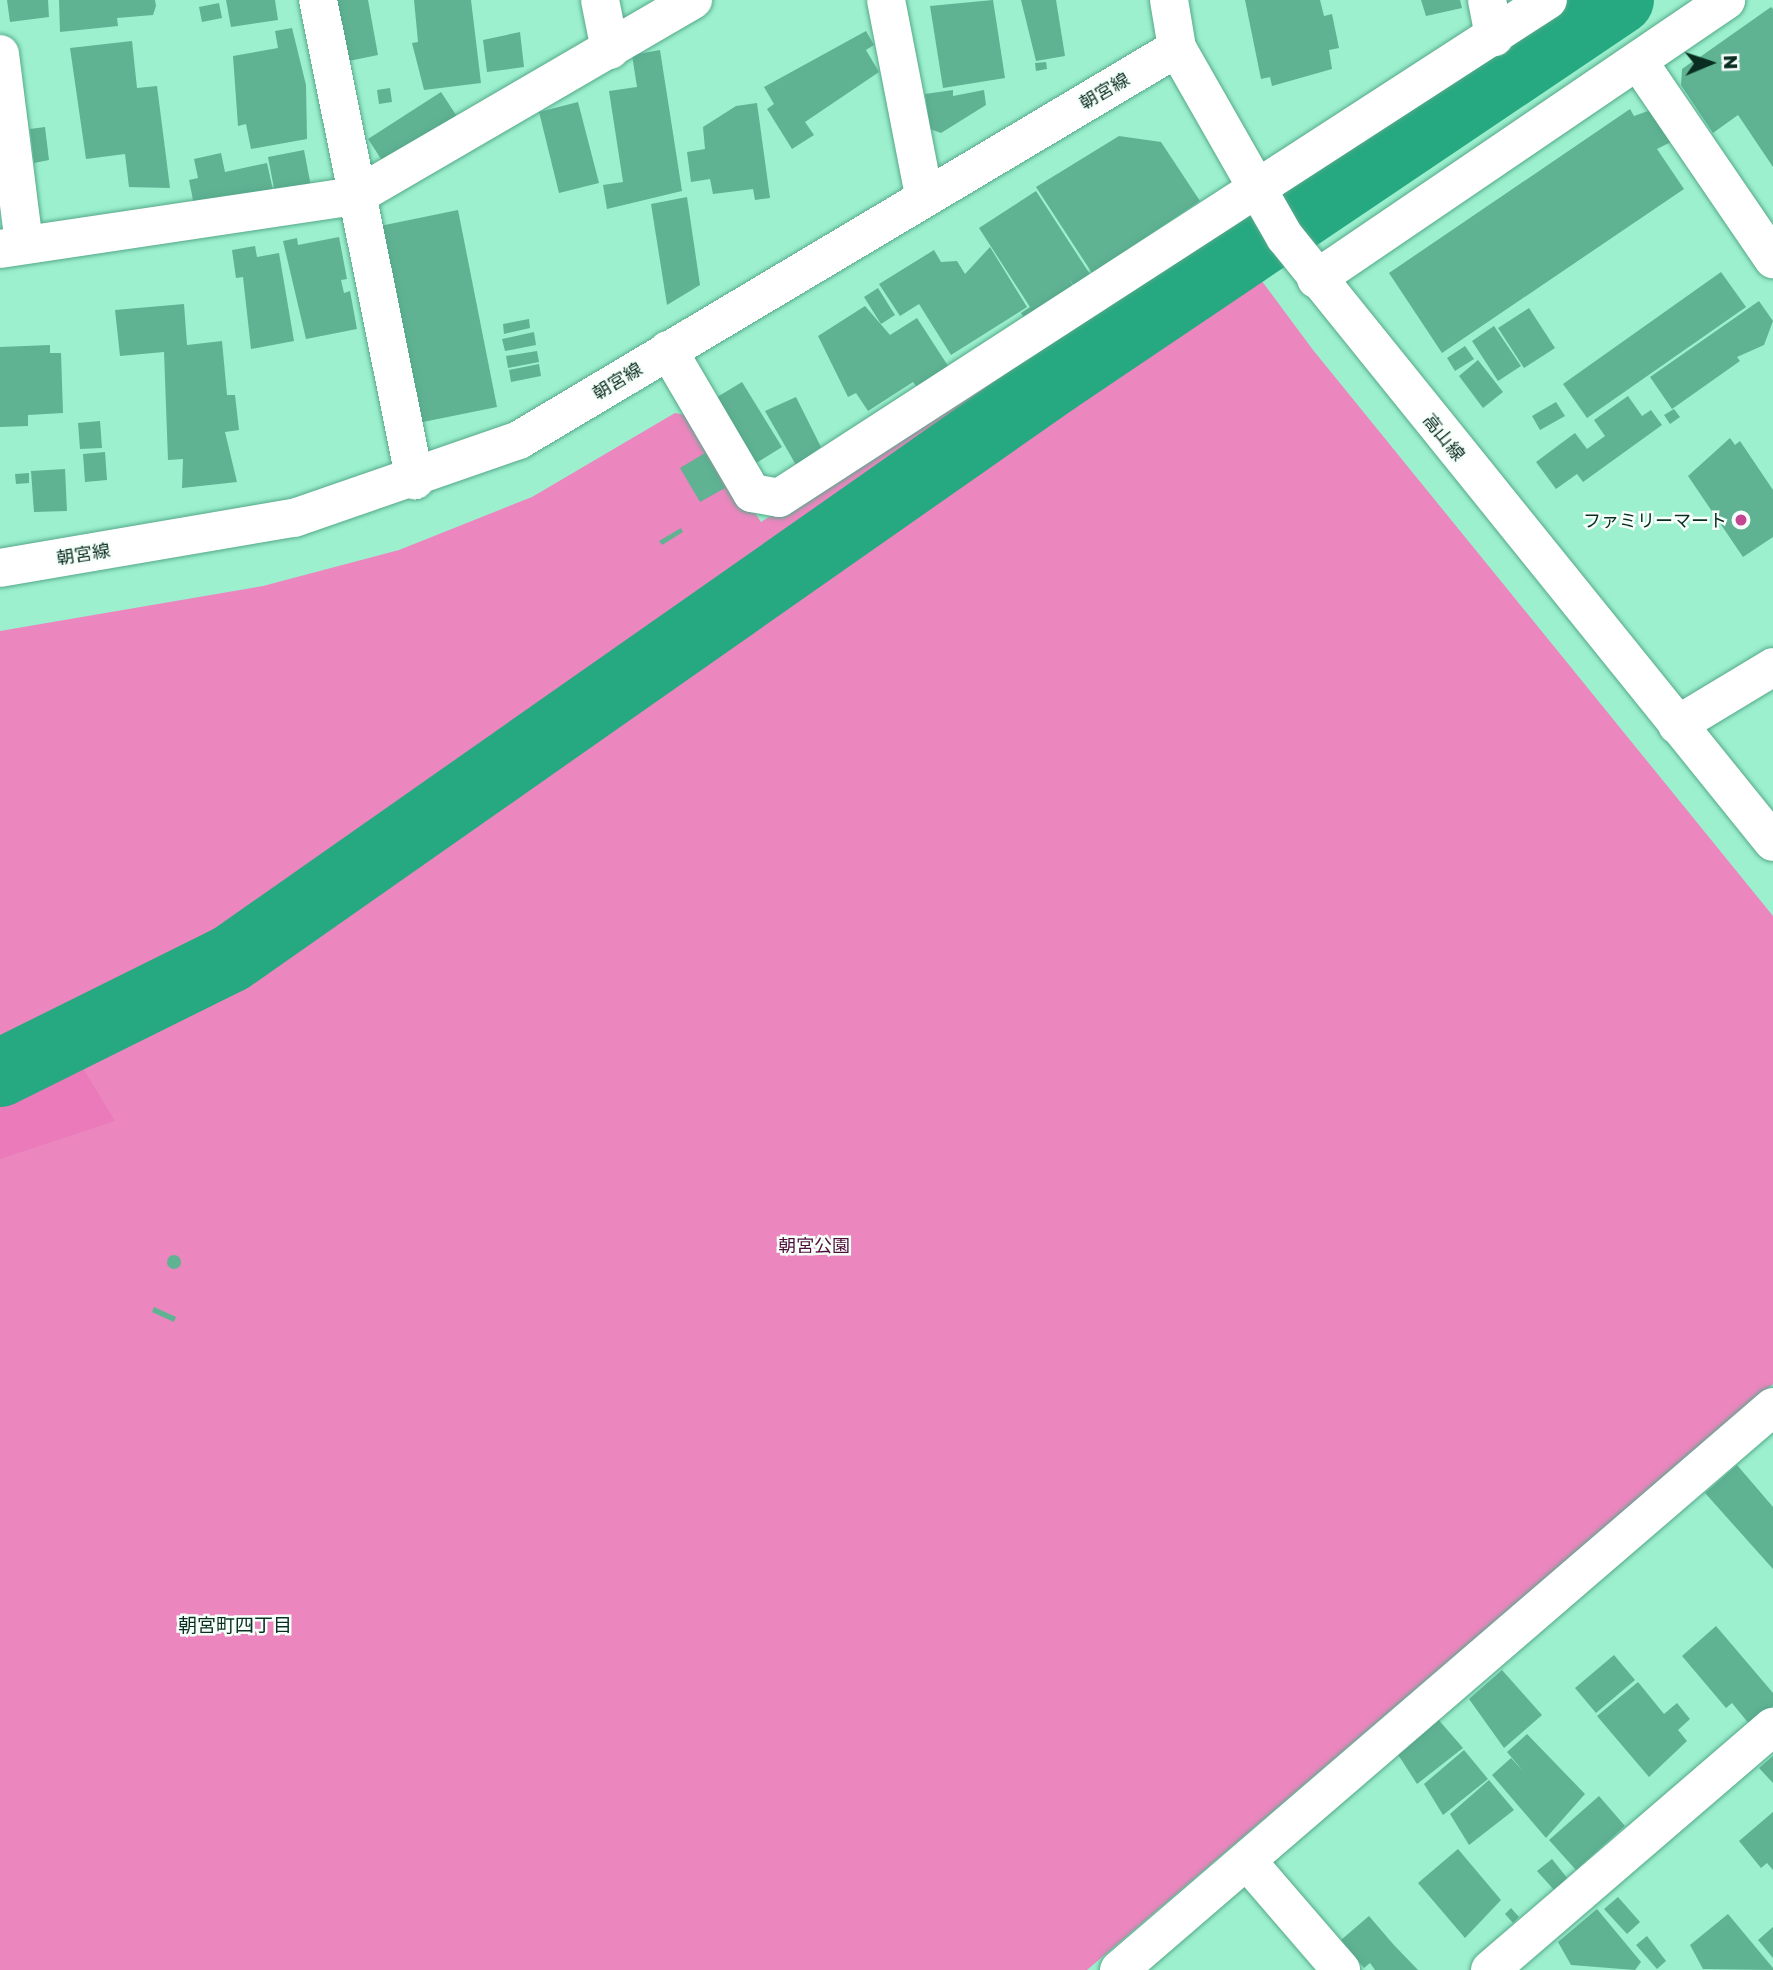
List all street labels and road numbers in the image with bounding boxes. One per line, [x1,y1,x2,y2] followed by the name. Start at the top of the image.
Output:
[1075,68,1133,114] street label: 朝宮線
[588,358,646,404] street label: 朝宮線
[1419,409,1469,465] street label: 高山線
[55,539,111,569] street label: 朝宮線

